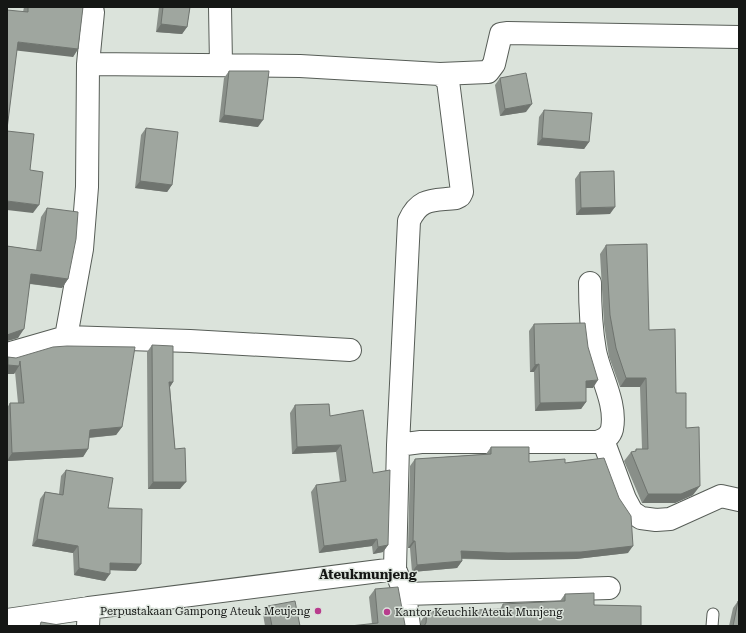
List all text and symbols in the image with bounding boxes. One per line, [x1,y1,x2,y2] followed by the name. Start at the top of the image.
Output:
[319,567,417,582] district label: Ateukmunjeng
[100,605,311,618] place label: Perpustakaan Gampong Ateuk Meujeng
[313,606,323,616] marker: Perpustakaan Gampong Ateuk Meujeng
[395,606,563,619] place label: Kantor Keuchik Ateuk Munjeng
[382,607,392,617] marker: Kantor Keuchik Ateuk Munjeng

